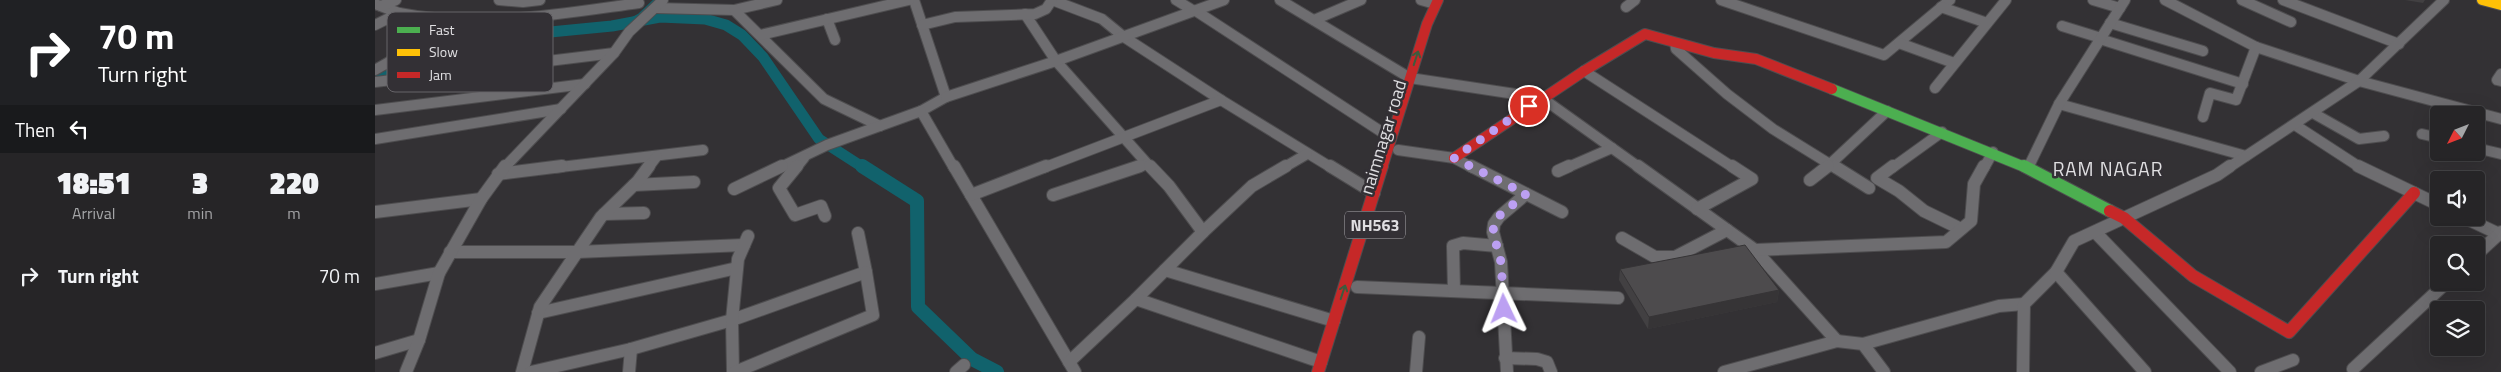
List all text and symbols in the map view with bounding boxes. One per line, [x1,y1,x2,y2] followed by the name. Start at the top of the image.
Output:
[98,9,174,63] text: 70 m
[387,12,553,92] legend
[429,19,454,40] text: Fast
[15,20,80,85] icon: right
[429,41,458,62] text: Slow
[1412,51,1421,66] one-way arrow
[98,57,187,91] text: Turn right
[429,64,452,85] text: Jam
[1353,76,1413,198] street label: naimnagar road
[1508,85,1550,127] pin
[1515,92,1543,120] icon: arrive
[2430,106,2485,161] north arrow
[2430,106,2485,356] map controls
[15,115,55,144] text: Then
[65,115,93,143] icon: left
[2053,154,2163,183] district label: RAM NAGAR
[56,160,131,206] text: 18:51
[192,160,208,206] text: 3
[269,160,319,206] text: 220
[2430,171,2485,226] button: sound
[72,201,115,225] text: Arrival
[187,201,213,225] text: min
[287,201,301,225] text: m
[1345,212,1405,238] road number: NH563
[2430,236,2485,291] button: search
[58,261,139,290] text: Turn right
[319,261,360,290] text: 70 m
[15,262,43,290] icon: right
[1477,282,1529,334] position arrow
[1339,285,1348,301] one-way arrow
[2430,301,2485,356] button: layers

